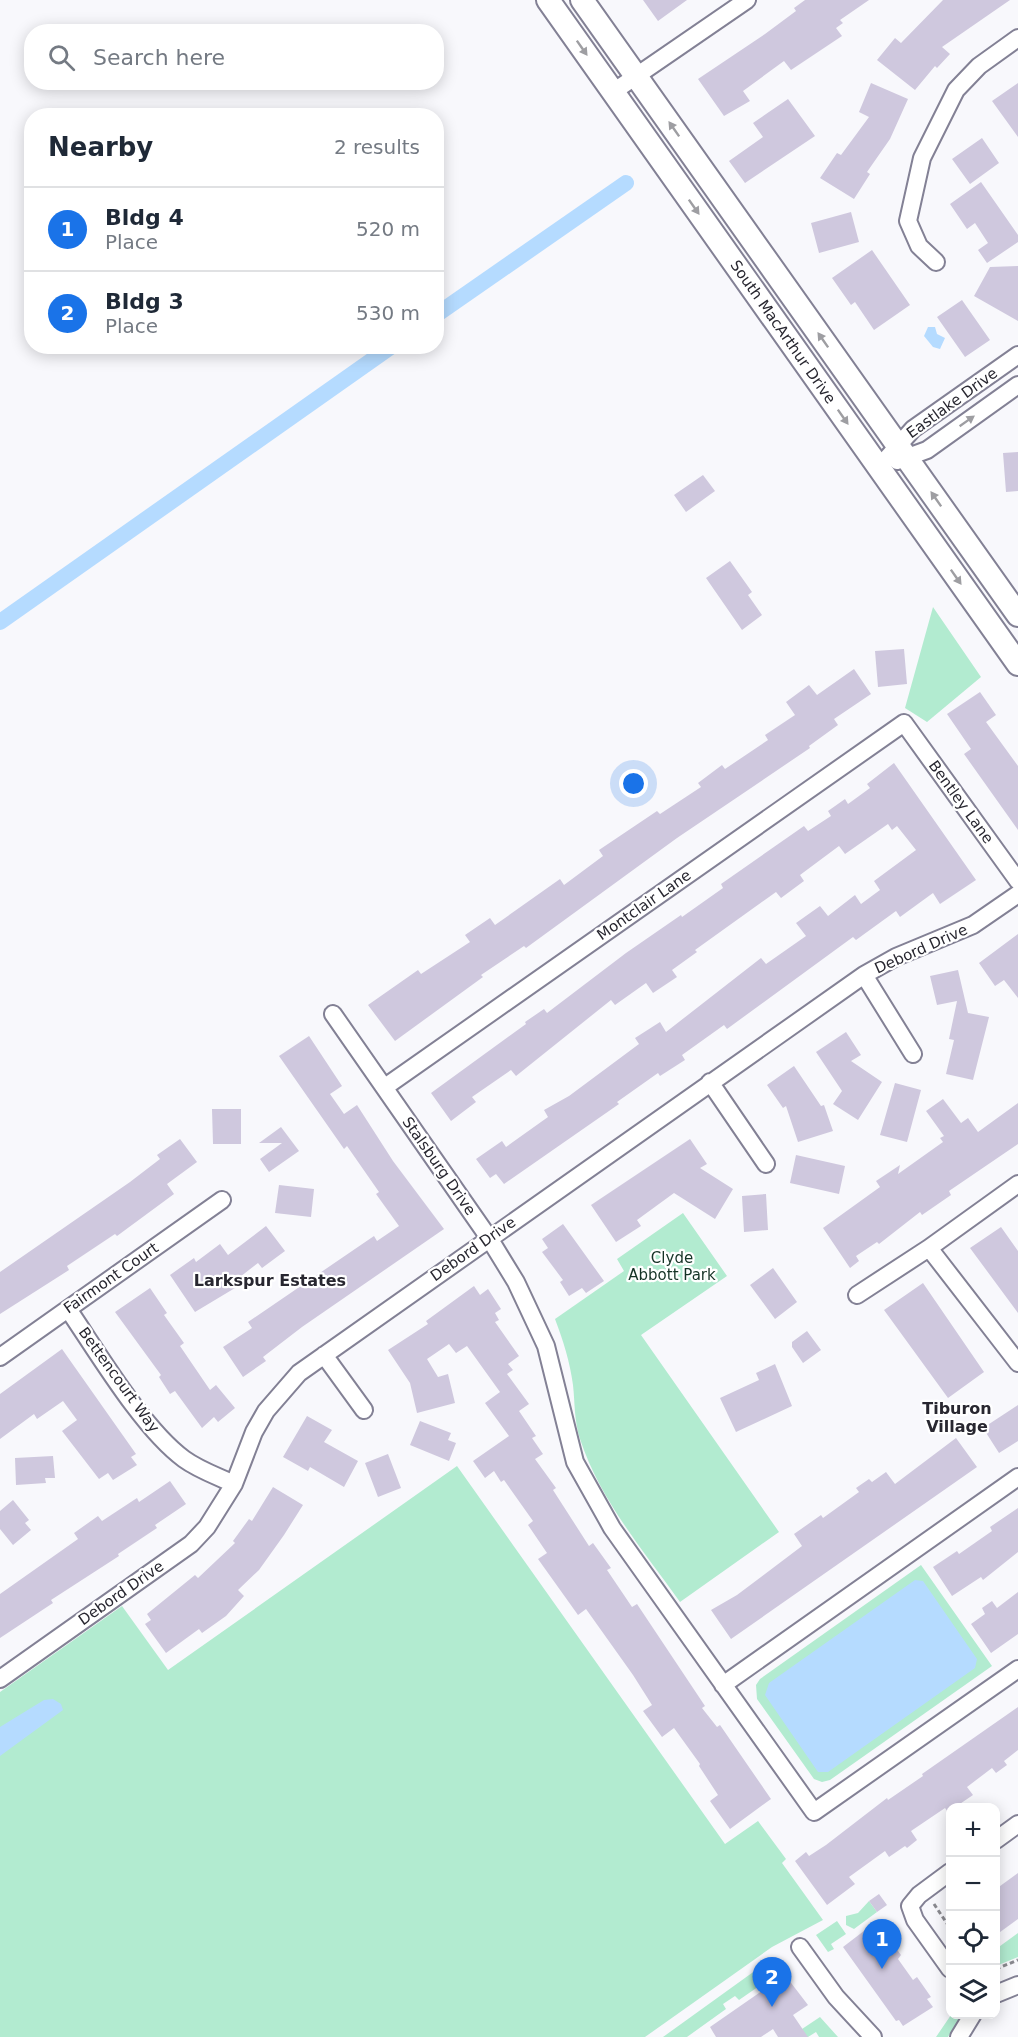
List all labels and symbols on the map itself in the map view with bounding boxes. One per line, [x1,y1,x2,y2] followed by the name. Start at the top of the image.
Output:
[576,39,588,55] one-way arrow
[668,122,680,138] one-way arrow
[688,198,700,214] one-way arrow
[727,257,839,407] street label: South MacArthur Drive
[817,332,829,348] one-way arrow
[903,364,1001,442] street label: Eastlake Drive
[837,410,849,425] one-way arrow
[959,416,975,427] one-way arrow
[930,492,942,507] one-way arrow
[950,568,962,584] one-way arrow
[925,757,997,847] street label: Bentley Lane
[619,769,648,798] your location
[594,866,694,944] street label: Montclair Lane
[872,921,970,977] street label: Debord Drive
[398,1113,480,1219] street label: Stalsburg Drive
[427,1213,519,1285] street label: Debord Drive
[60,1239,162,1317] street label: Fairmont Court
[628,1249,716,1284] park label: Clyde Abbott Park
[194,1271,346,1290] district label: Larkspur Estates
[75,1324,163,1436] street label: Bettencourt Way
[922,1399,992,1436] district label: Tiburon Village
[75,1557,167,1629] street label: Debord Drive
[862,1920,902,1969] pin: 1
[752,1958,792,2007] pin: 2

